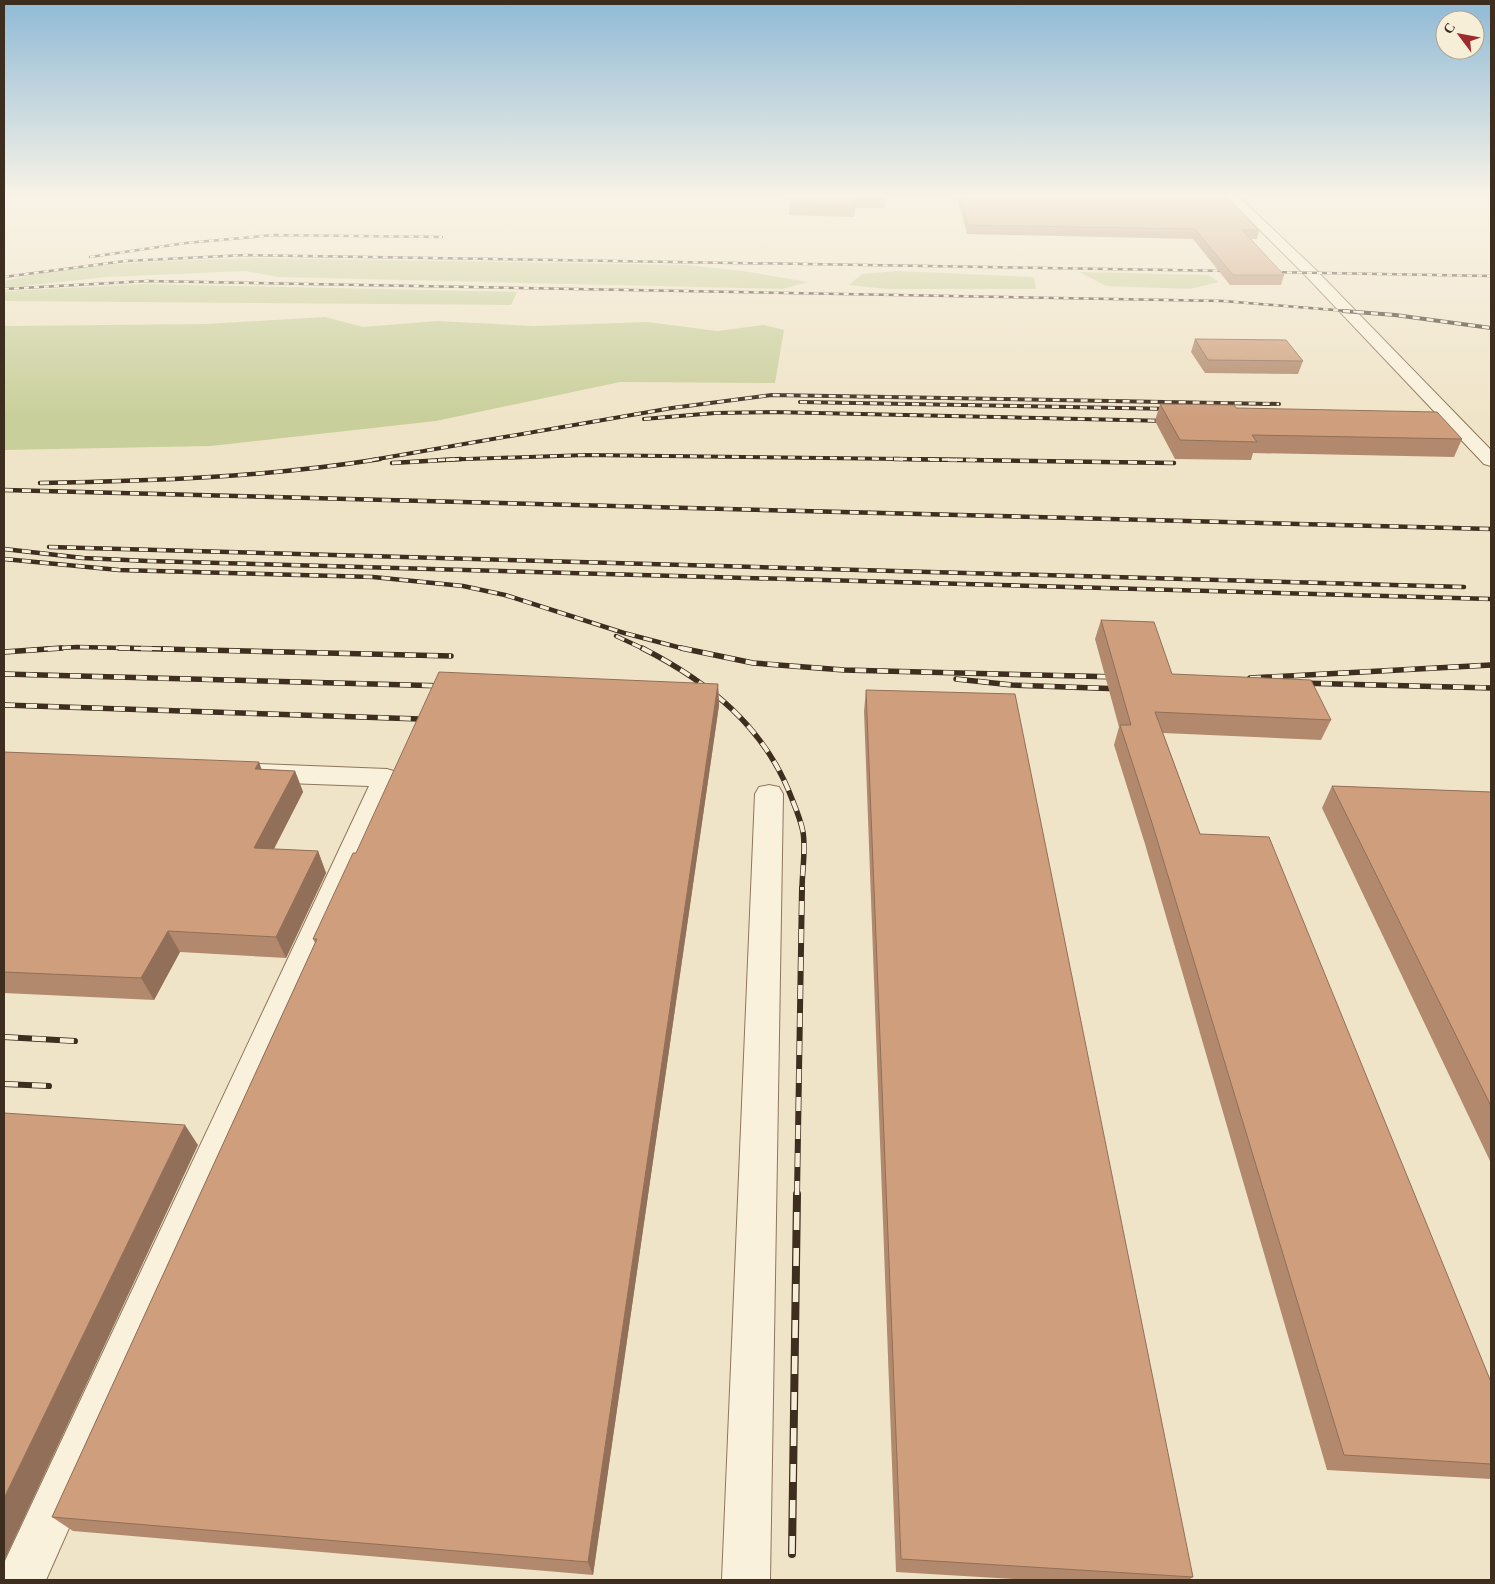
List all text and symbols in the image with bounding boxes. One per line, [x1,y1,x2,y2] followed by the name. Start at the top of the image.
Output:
[1435,10,1485,60] north arrow
[1440,20,1458,37] text: С

